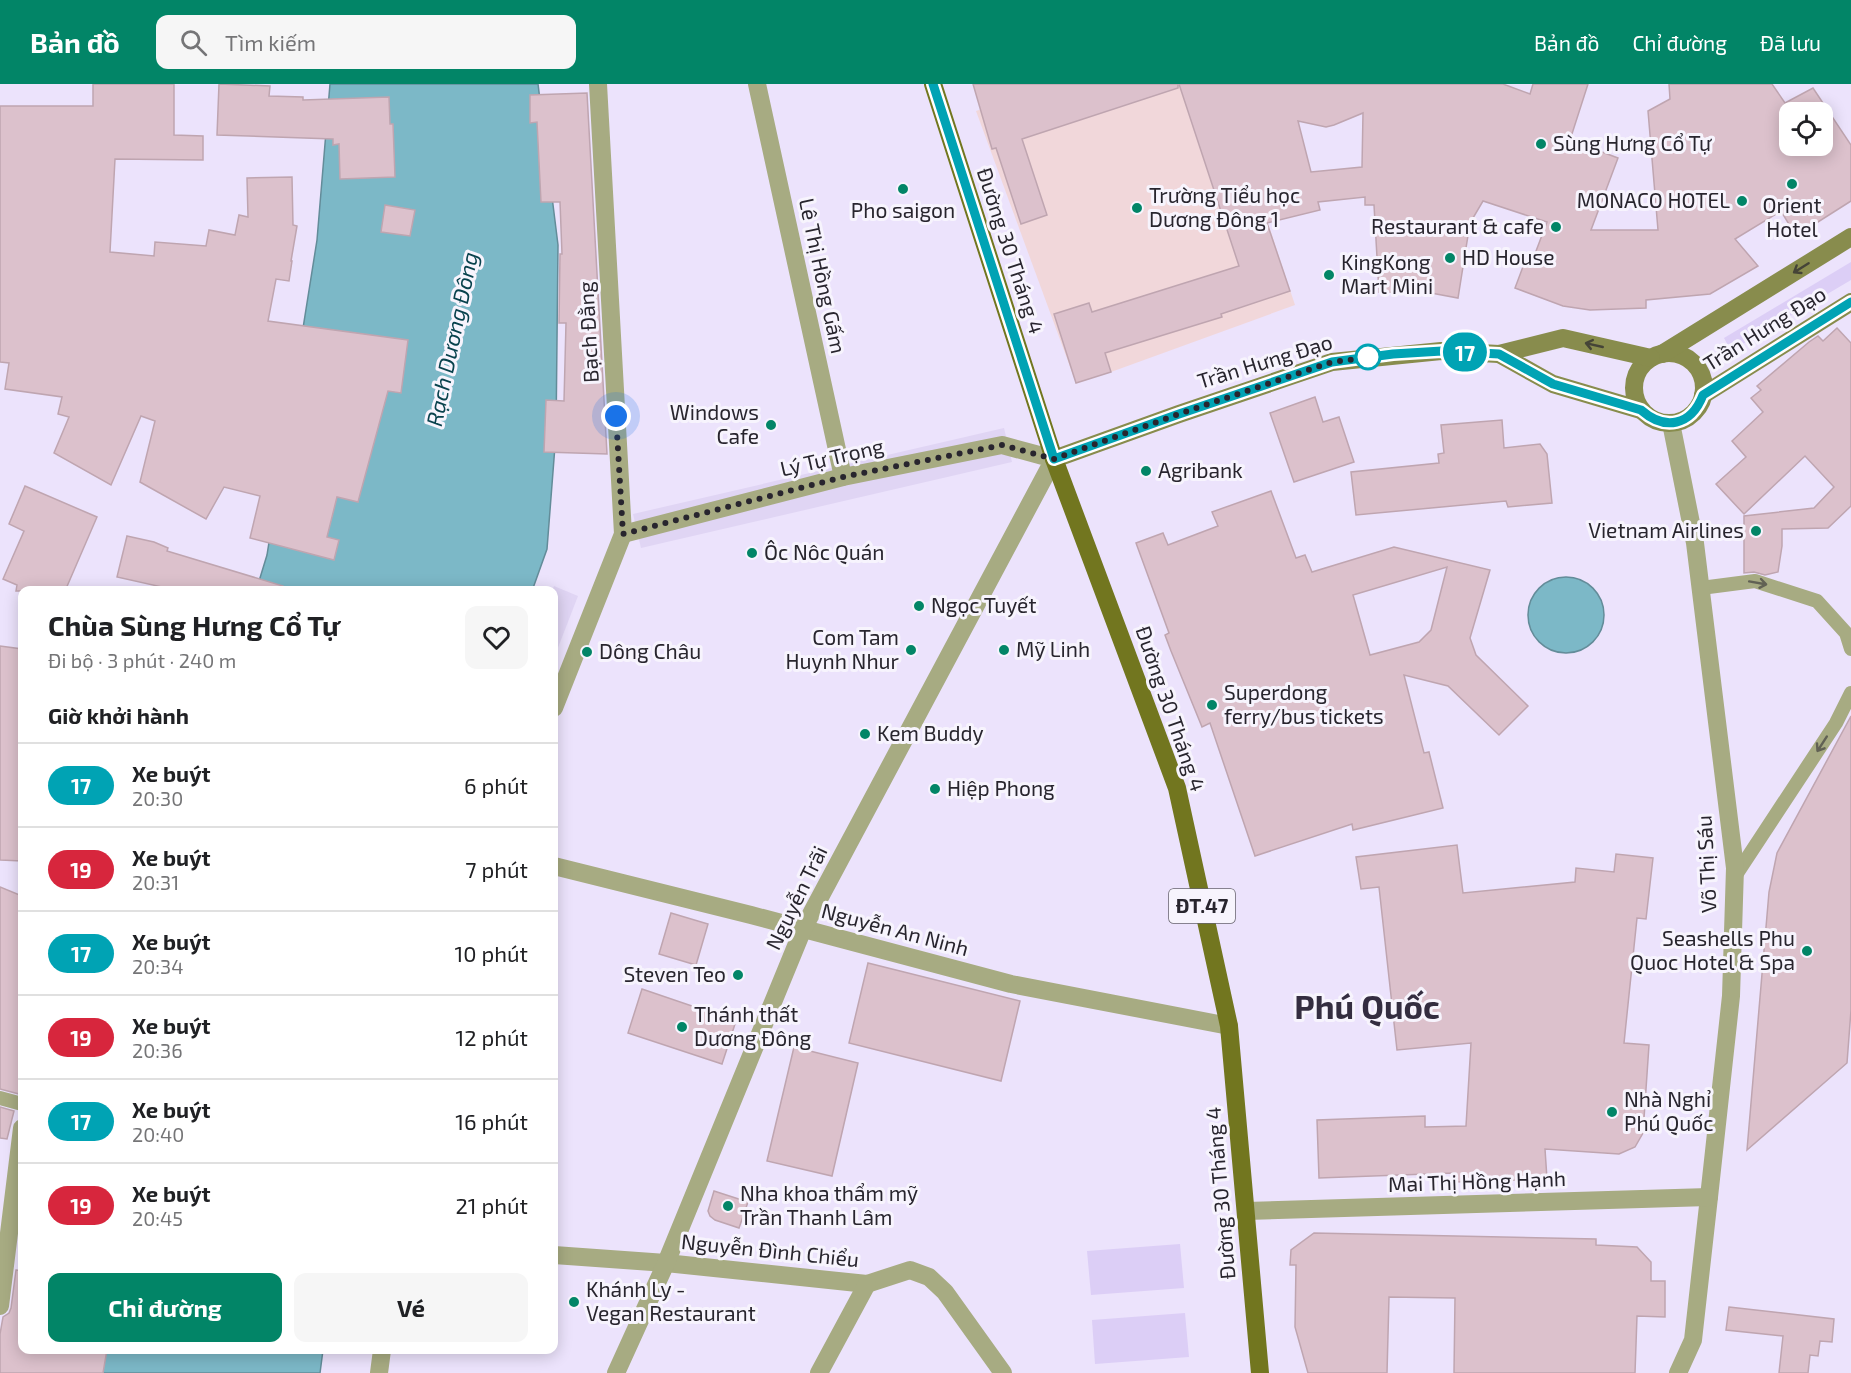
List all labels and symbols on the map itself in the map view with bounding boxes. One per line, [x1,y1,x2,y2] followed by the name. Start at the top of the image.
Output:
[1553,130,1713,155] place label: Sùng Hưng Cổ Tự
[1534,137,1548,151] marker: Sùng Hưng Cổ Tự
[973,164,1050,337] street label: Đường 30 Tháng 4
[1785,177,1799,191] marker: Orient Hotel
[896,182,910,196] marker: Pho saigon
[1149,182,1300,231] place label: Trường Tiểu học Dương Đông 1
[1577,187,1730,212] place label: MONACO HOTEL
[1762,192,1822,241] place label: Orient Hotel
[1735,194,1749,208] marker: MONACO HOTEL
[795,196,852,356] street label: Lê Thị Hồng Gấm
[851,197,955,222] place label: Pho saigon
[1130,201,1144,215] marker: Trường Tiểu học Dương Đông 1
[1371,213,1544,238] place label: Restaurant & cafe
[1549,220,1563,234] marker: Restaurant & cafe
[1462,244,1555,269] place label: HD House
[420,249,482,428] water label: Rạch Dương Đông
[1341,249,1433,298] place label: KingKong Mart Mini
[1443,251,1457,265] marker: HD House
[1793,262,1810,274] one-way arrow
[1322,268,1336,282] marker: KingKong Mart Mini
[1698,280,1830,375] street label: Trần Hưng Đạo
[572,281,603,383] street label: Bạch Đằng
[1194,328,1335,393] street label: Trần Hưng Đạo
[1438,332,1492,372] line badge: 17
[1585,339,1604,350] one-way arrow
[1355,344,1381,370] unlabelled marker
[670,399,759,448] place label: Windows Cafe
[601,401,631,431] your location
[764,418,778,432] marker: Windows Cafe
[777,432,886,481] street label: Lý Tự Trọng
[1158,457,1243,482] place label: Agribank
[1139,464,1153,478] marker: Agribank
[1588,517,1744,542] place label: Vietnam Airlines
[1749,524,1763,538] marker: Vietnam Airlines
[764,539,884,565] place label: Ôc Nôc Quán
[745,546,759,560] marker: Ôc Nôc Quán
[1748,578,1767,589] one-way arrow
[931,592,1036,617] place label: Ngọc Tuyết
[912,599,926,613] marker: Ngọc Tuyết
[1131,622,1211,795] street label: Đường 30 Tháng 4
[785,624,900,673] place label: Com Tam Huynh Nhur
[1016,636,1090,661] place label: Mỹ Linh
[599,638,701,663] place label: Dông Châu
[904,643,918,657] marker: Com Tam Huynh Nhur
[997,643,1011,657] marker: Mỹ Linh
[580,645,594,659] marker: Dông Châu
[1224,679,1384,728] place label: Superdong ferry/bus tickets
[1205,698,1219,712] marker: Superdong ferry/bus tickets
[877,720,984,745] place label: Kem Buddy
[858,727,872,741] marker: Kem Buddy
[1816,735,1829,752] one-way arrow
[947,775,1055,800] place label: Hiệp Phong
[928,782,942,796] marker: Hiệp Phong
[1690,815,1721,914] street label: Võ Thị Sáu
[760,841,832,953] street label: Nguyễn Trãi
[1169,889,1235,923] road number: ĐT.47
[819,897,972,960] street label: Nguyễn An Ninh
[1630,925,1795,975] place label: Seashells Phu Quoc Hotel & Spa
[1800,944,1814,958] marker: Seashells Phu Quoc Hotel & Spa
[623,961,726,986] place label: Steven Teo
[731,968,745,982] marker: Steven Teo
[1294,986,1440,1027] district label: Phú Quốc
[694,1001,811,1050] place label: Thánh thất Dương Đông
[675,1020,689,1034] marker: Thánh thất Dương Đông
[1624,1086,1713,1136] place label: Nhà Nghỉ Phú Quốc
[1605,1105,1619,1119] marker: Nhà Nghỉ Phú Quốc
[1199,1106,1240,1281] street label: Đường 30 Tháng 4
[1387,1165,1566,1196] street label: Mai Thị Hồng Hạnh
[740,1180,918,1229] place label: Nha khoa thẩm mỹ Trần Thanh Lâm
[721,1199,735,1213] marker: Nha khoa thẩm mỹ Trần Thanh Lâm
[680,1228,860,1271] street label: Nguyễn Đình Chiểu
[586,1276,756,1325] place label: Khánh Ly - Vegan Restaurant
[567,1295,581,1309] marker: Khánh Ly - Vegan Restaurant

